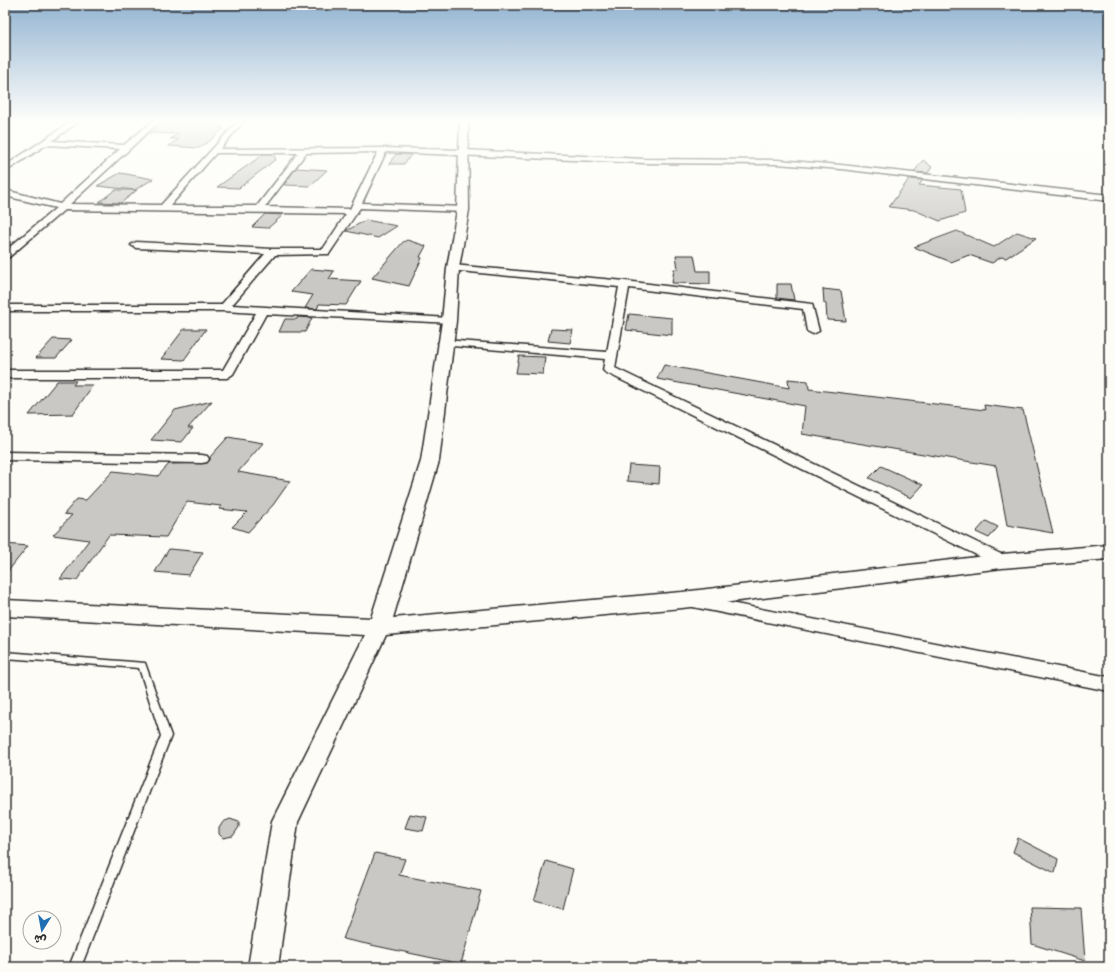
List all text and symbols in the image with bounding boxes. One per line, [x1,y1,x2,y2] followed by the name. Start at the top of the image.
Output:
[22,910,62,950] north arrow
[33,932,47,947] text: ش

